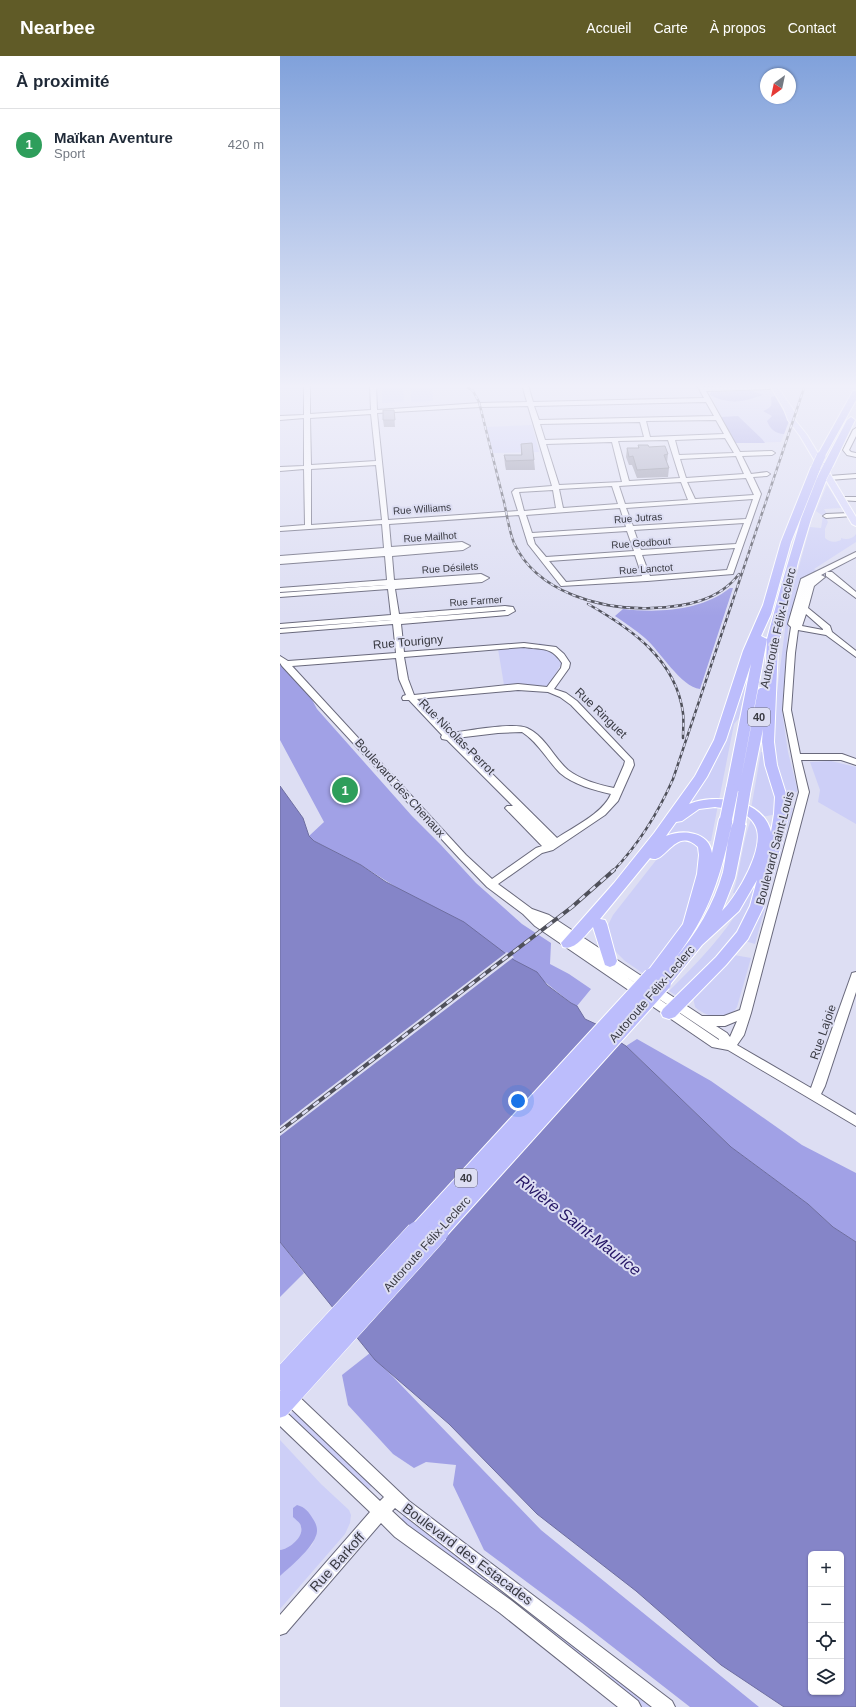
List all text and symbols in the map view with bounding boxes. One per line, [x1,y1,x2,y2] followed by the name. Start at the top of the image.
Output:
[20,17,95,38] text: Nearbee
[586,20,631,36] text: Accueil
[653,20,688,36] text: Carte
[710,20,766,36] text: À propos
[788,20,836,36] text: Contact
[760,68,796,104] north arrow
[16,72,110,91] text: À proximité
[54,129,173,146] text: Maïkan Aventure
[25,137,33,152] text: 1
[228,137,264,152] text: 420 m
[54,146,85,161] text: Sport
[393,501,451,517] street label: Rue Williams
[613,511,663,525] street label: Rue Jutras
[403,530,457,544] street label: Rue Mailhot
[611,535,671,551] street label: Rue Godbout
[421,561,479,575] street label: Rue Désilets
[619,562,673,576] street label: Rue Lanctot
[757,566,799,690] street label: Autoroute Félix-Leclerc
[449,594,504,608] street label: Rue Farmer
[372,632,444,652] street label: Rue Tourigny
[572,685,630,742] street label: Rue Ringuet
[416,696,498,778] street label: Rue Nicolas-Perrot
[748,708,770,726] road number: 40
[352,736,448,840] street label: Boulevard des Chenaux
[332,775,358,805] pin: 1
[753,789,797,907] street label: Boulevard Saint-Louis
[606,943,698,1045] street label: Autoroute Félix-Leclerc
[807,1002,839,1061] street label: Rue Lajoie
[508,1091,528,1111] your location
[455,1169,477,1187] road number: 40
[514,1171,645,1279] water label: Rivière Saint-Maurice
[381,1193,473,1295] street label: Autoroute Félix-Leclerc
[400,1500,536,1608] street label: Boulevard des Estacades
[306,1529,368,1595] street label: Rue Barkoff
[808,1551,844,1695] map controls
[808,1551,844,1587] button: +
[808,1587,844,1623] button: −
[808,1623,844,1659] button: locate
[808,1659,844,1695] button: layers

